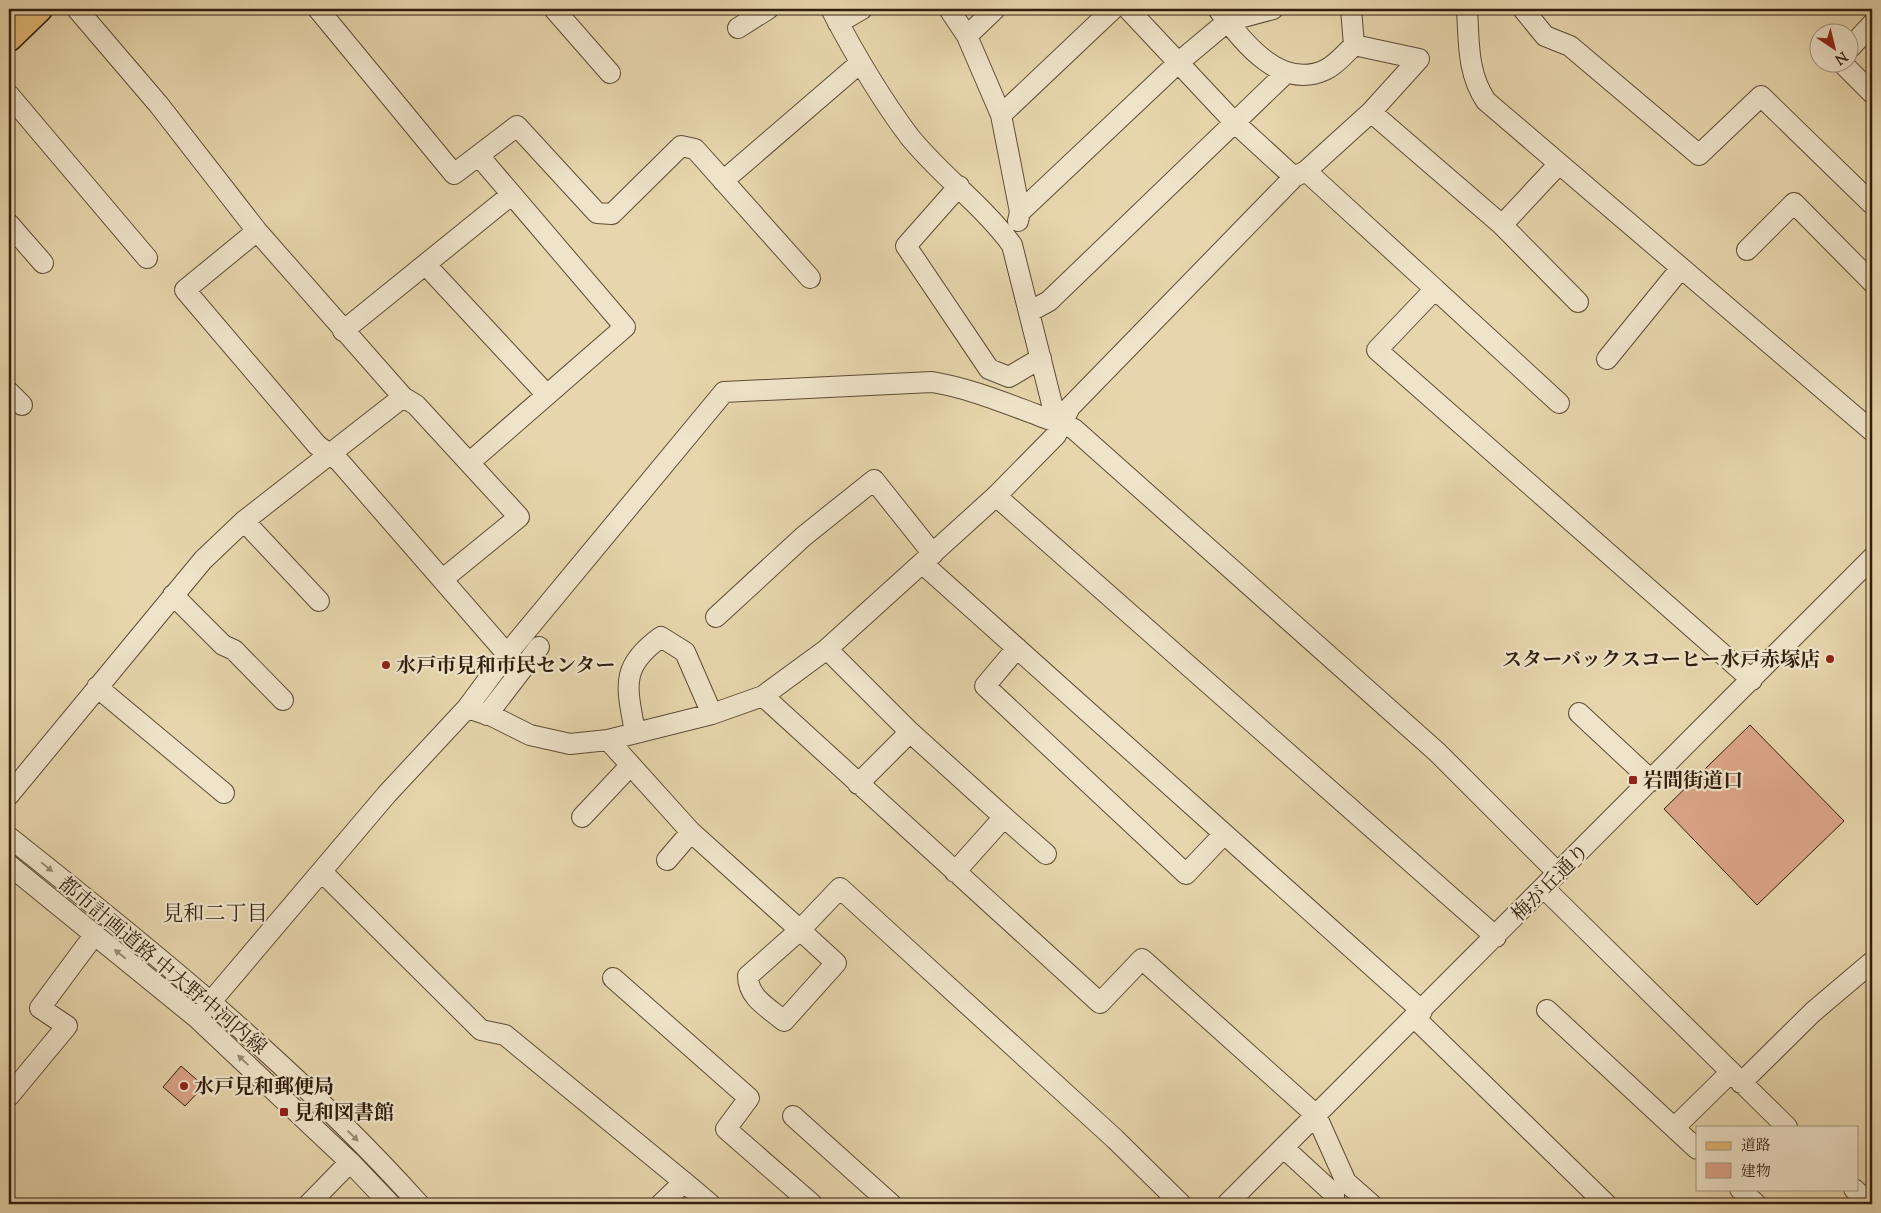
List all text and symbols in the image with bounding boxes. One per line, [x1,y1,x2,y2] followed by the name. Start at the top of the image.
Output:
[1808,22,1858,72] north arrow
[1830,46,1851,68] text: N
[1502,647,1820,676] place label: スターバックスコーヒー水戸赤塚店
[396,653,615,682] place label: 水戸市見和市民センター
[1824,653,1836,665] marker: スターバックスコーヒー水戸赤塚店
[380,659,392,671] marker: 水戸市見和市民センター
[1643,768,1743,797] place label: 岩間街道口
[1627,774,1639,786] marker: 岩間街道口
[1506,838,1597,929] street label: 梅が丘通り
[40,862,53,873] one-way arrow
[51,871,272,1063] street label: 都市計画道路 中大野中河内線
[163,900,268,930] district label: 見和二丁目
[113,949,126,960] one-way arrow
[237,1054,249,1066] one-way arrow
[194,1074,334,1103] place label: 水戸見和郵便局
[178,1080,190,1092] marker: 水戸見和郵便局
[294,1100,394,1129] place label: 見和図書館
[278,1106,290,1118] marker: 見和図書館
[1696,1126,1858,1190] legend
[347,1130,359,1142] one-way arrow
[1741,1136,1771,1157] text: 道路
[1741,1162,1771,1183] text: 建物

